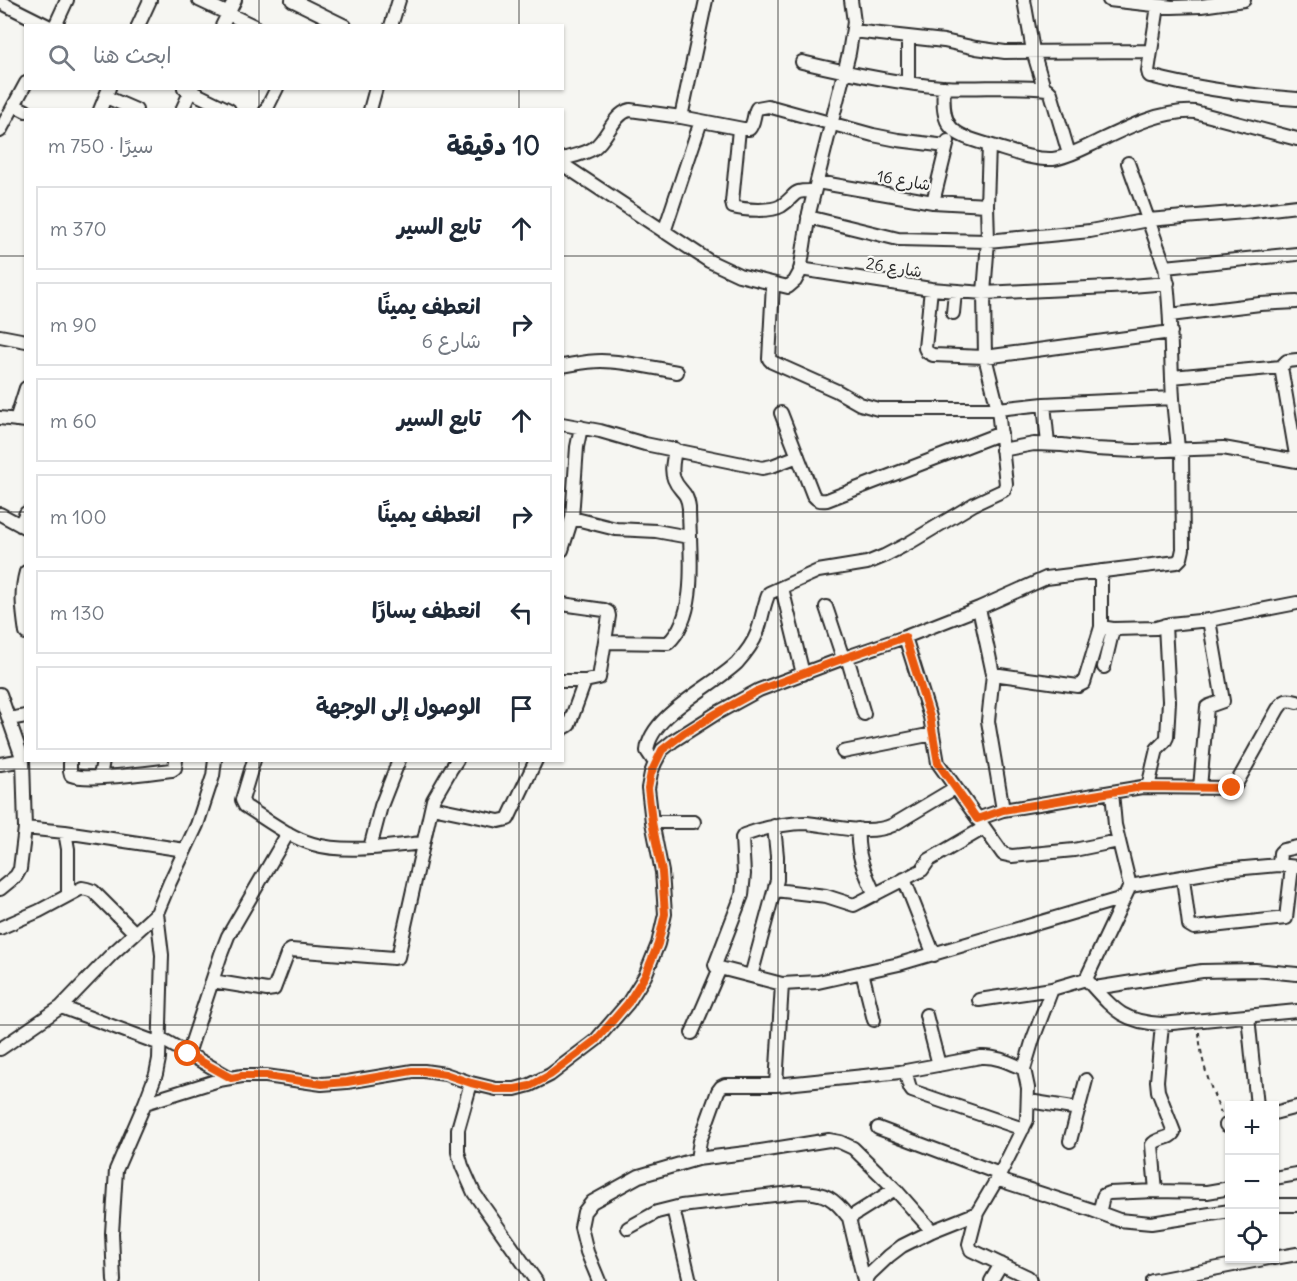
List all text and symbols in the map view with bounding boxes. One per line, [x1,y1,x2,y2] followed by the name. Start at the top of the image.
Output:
[24,24,564,90] search box
[45,41,78,74] icon: search
[93,41,172,69] text: ابحث هنا
[446,129,540,162] text: 10 دقيقة
[48,133,154,158] text: سيرًا · 750 m
[875,165,932,197] street label: شارع 16
[397,212,481,240] text: تابع السير
[505,212,538,245] icon: ahead
[50,216,107,241] text: 370 m
[864,253,923,283] street label: شارع 26
[378,292,481,320] text: انعطف يمينًا
[505,308,538,341] icon: right
[50,312,97,337] text: 90 m
[421,328,481,353] text: شارع 6
[397,404,481,432] text: تابع السير
[505,404,538,437] icon: ahead
[50,408,97,433] text: 60 m
[378,500,481,528] text: انعطف يمينًا
[505,500,538,533] icon: right
[50,504,107,529] text: 100 m
[372,596,481,624] text: انعطف يسارًا
[505,596,538,629] icon: left
[50,600,105,625] text: 130 m
[316,692,481,720] text: الوصول إلى الوجهة
[505,692,538,725] icon: arrive
[1218,774,1244,800] route end
[174,1040,200,1066] route start
[1225,1101,1279,1263] map controls
[1225,1101,1279,1155] button: +
[1225,1155,1279,1209] button: −
[1225,1209,1279,1263] button: locate

